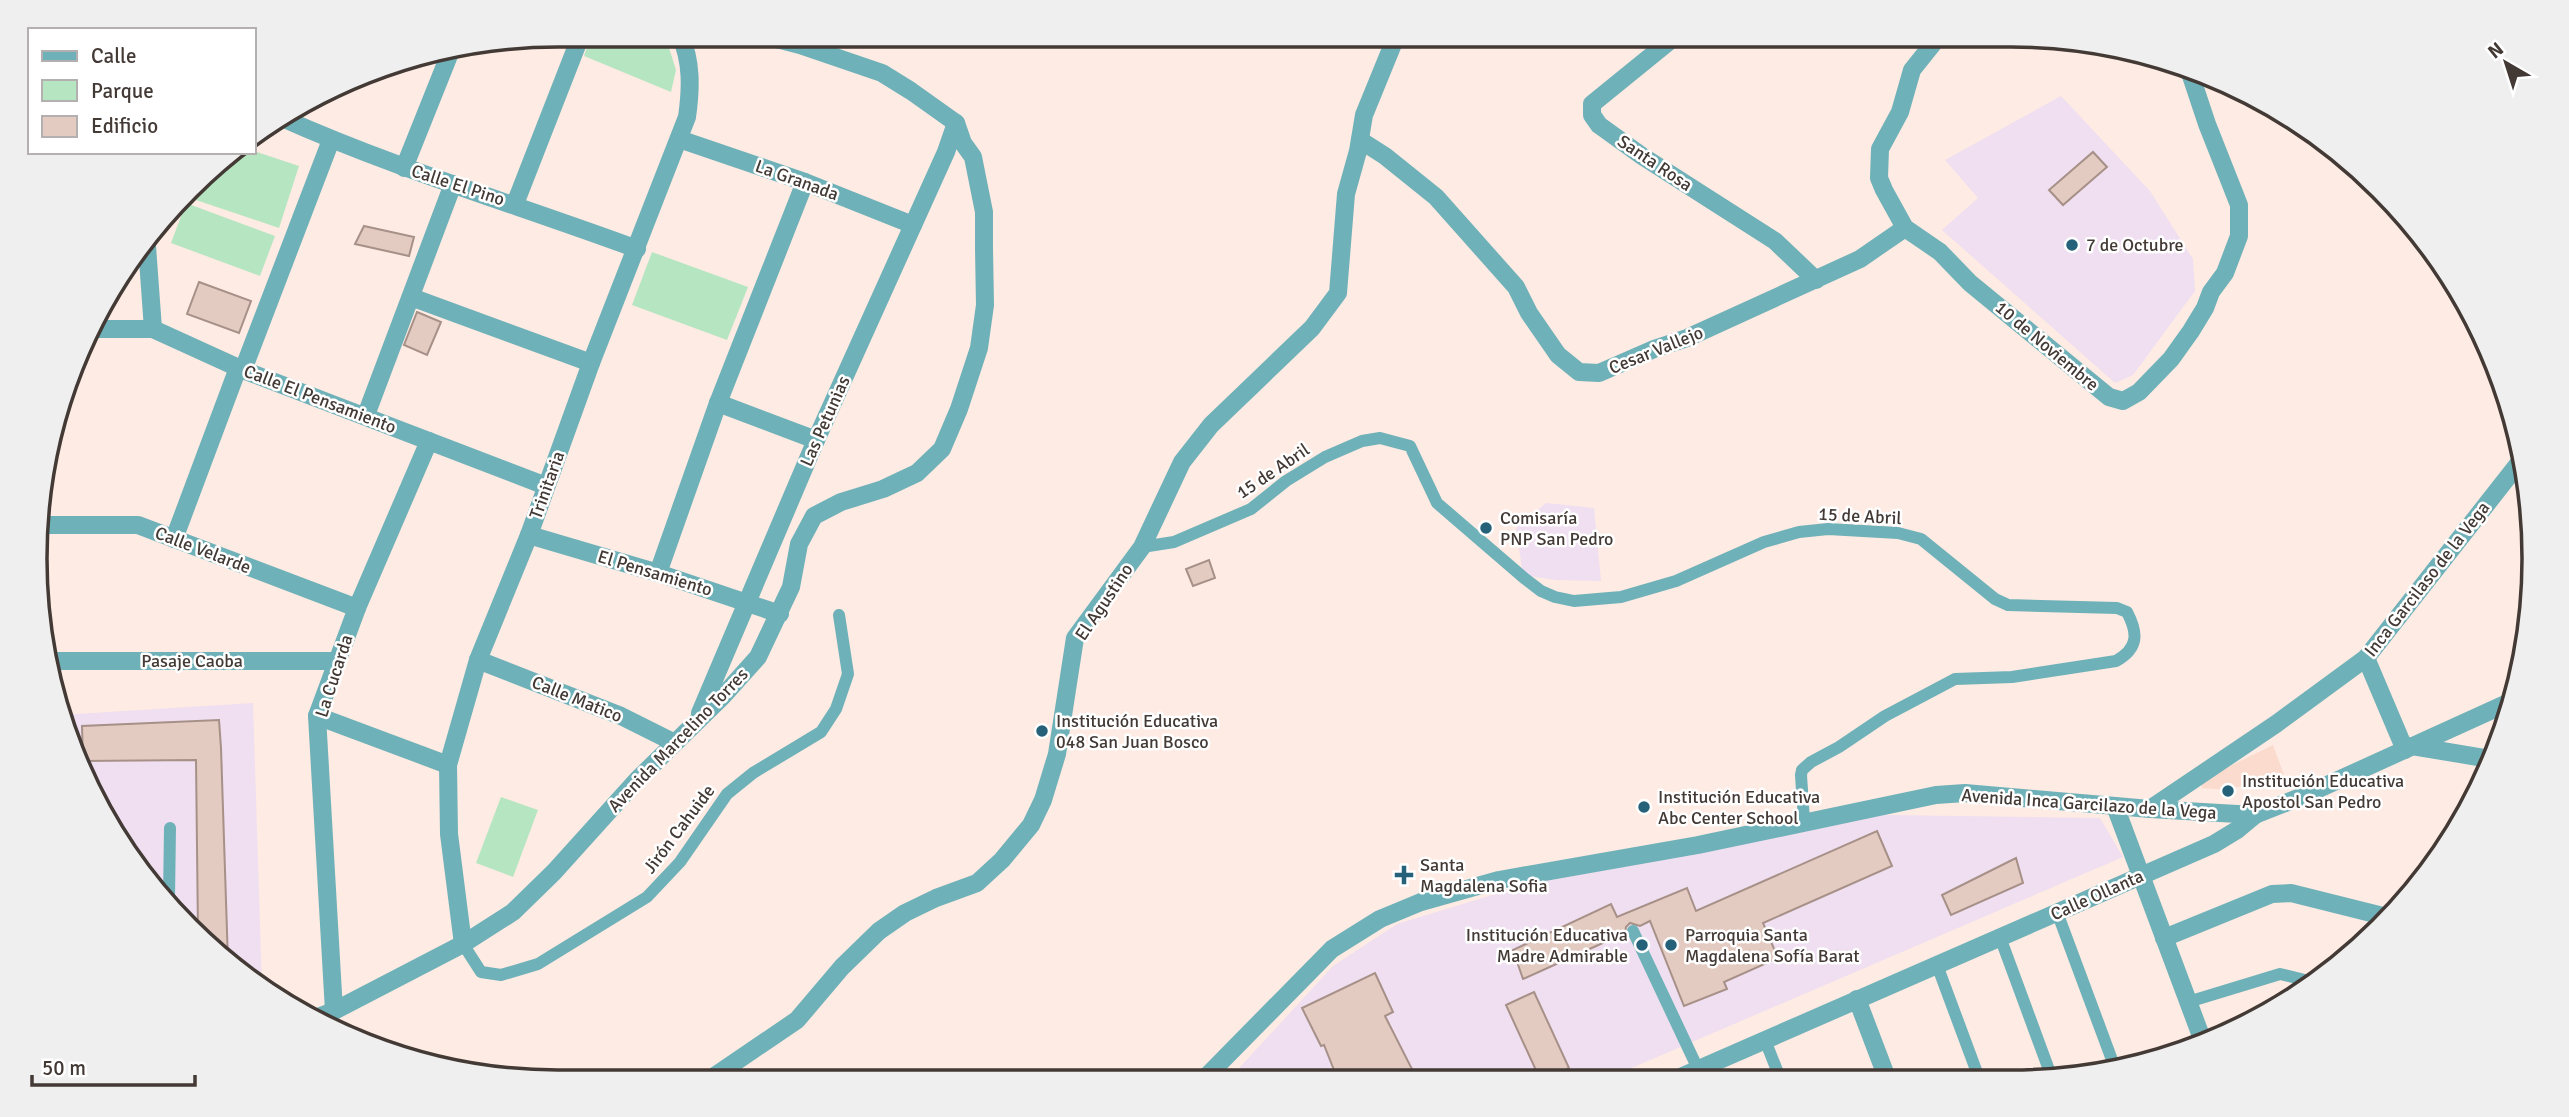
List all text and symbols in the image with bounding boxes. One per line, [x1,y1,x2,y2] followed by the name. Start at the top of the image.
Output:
[28,28,256,154] legend
[2471,28,2541,98] north arrow
[2483,37,2509,64] text: N
[91,43,137,69] text: Calle
[91,78,154,104] text: Parque
[91,113,158,139] text: Edificio
[1614,130,1696,196] street label: Santa Rosa
[752,155,842,205] street label: La Granada
[409,160,507,210] street label: Calle El Pino
[2086,234,2183,256] place label: 7 de Octubre
[2064,237,2080,253] marker: 7 de Octubre
[1991,296,2103,396] street label: 10 de Noviembre
[1606,321,1706,379] street label: Cesar Vallejo
[241,360,399,438] street label: Calle El Pensamiento
[795,372,855,470] street label: Las Petunias
[1232,439,1314,503] street label: 15 de Abril
[525,448,569,522] street label: Trinitaria
[2360,497,2494,661] street label: Inca Garcilaso de la Vega
[1818,503,1902,529] street label: 15 de Abril
[1500,507,1613,550] place label: Comisaría PNP San Pedro
[1478,520,1494,536] marker: Comisaría PNP San Pedro
[152,522,254,578] street label: Calle Velarde
[595,545,715,601] street label: El Pensamiento
[1070,559,1138,645] street label: El Agustino
[310,632,358,720] street label: La Cucarda
[141,650,243,672] street label: Pasaje Caoba
[603,663,753,817] street label: Avenida Marcelino Torres
[529,671,625,727] street label: Calle Matico
[1056,710,1218,753] place label: Institución Educativa 048 San Juan Bosco
[1034,723,1050,739] marker: Institución Educativa 048 San Juan Bosco
[2242,770,2404,813] place label: Institución Educativa Apostol San Pedro
[639,780,719,878] street label: Jirón Cahuide
[2220,783,2236,799] marker: Institución Educativa Apostol San Pedro
[1961,784,2217,824] street label: Avenida Inca Garcilazo de la Vega
[1658,786,1820,829] place label: Institución Educativa Abc Center School
[1636,799,1652,815] marker: Institución Educativa Abc Center School
[1420,854,1548,897] place label: Santa Magdalena Sofia
[1394,865,1414,885] marker: Santa Magdalena Sofia
[2047,865,2147,925] street label: Calle Ollanta
[1466,924,1628,967] place label: Institución Educativa Madre Admirable
[1685,924,1860,967] place label: Parroquia Santa Magdalena Sofía Barat
[1634,937,1650,953] marker: Institución Educativa Madre Admirable
[1663,937,1679,953] marker: Parroquia Santa Magdalena Sofía Barat
[32,1044,194,1088] scale bar
[42,1055,86,1081] text: 50 m

